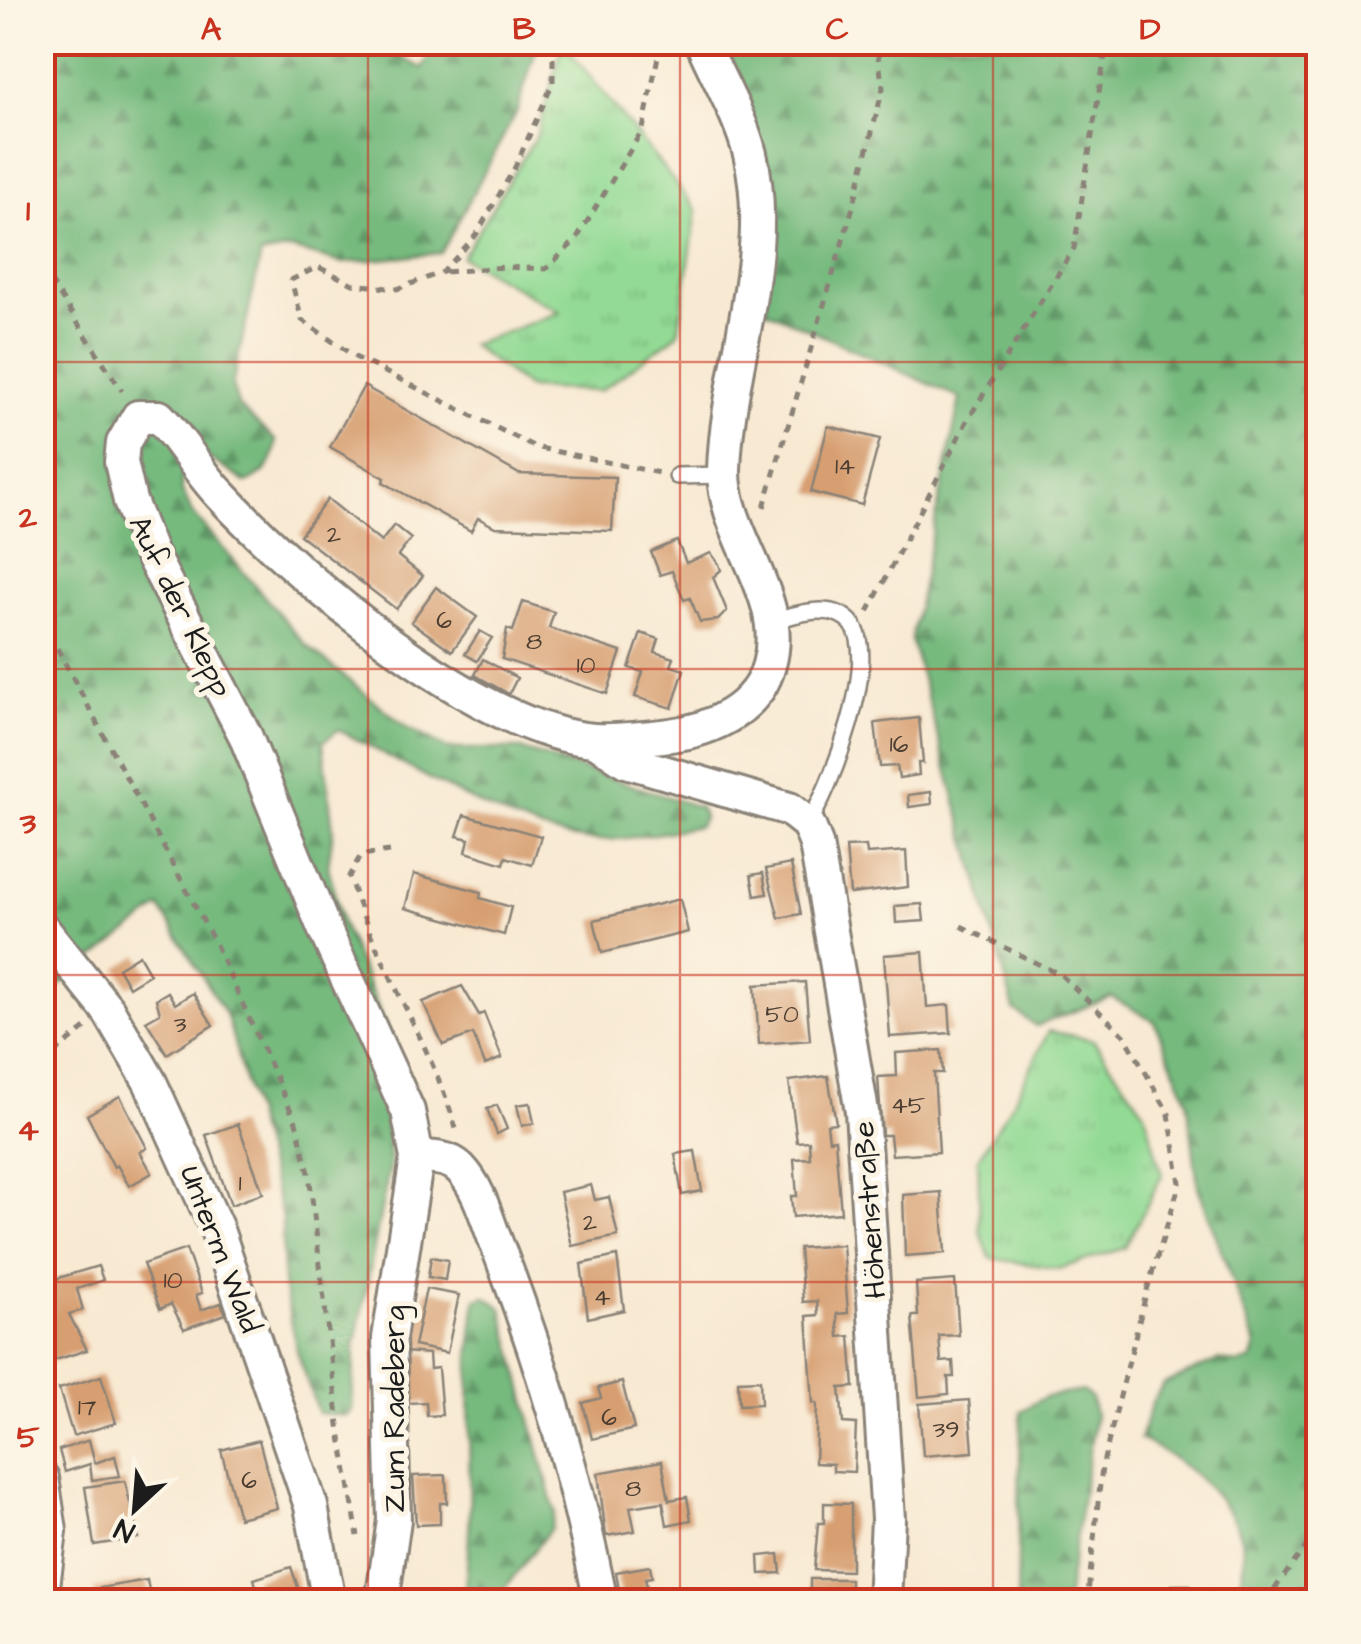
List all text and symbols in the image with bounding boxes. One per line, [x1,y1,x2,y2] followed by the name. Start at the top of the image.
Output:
[201,7,222,52] text: A
[513,7,536,52] text: B
[826,7,849,52] text: C
[1140,7,1161,52] text: D
[26,188,30,233] text: 1
[835,449,855,484] house number: 14
[18,495,38,540] text: 2
[118,509,242,704] street label: Auf der Klepp
[327,517,341,552] house number: 2
[436,603,452,638] house number: 6
[526,624,542,659] house number: 8
[577,648,596,683] house number: 10
[890,727,909,762] house number: 16
[19,801,37,846] text: 3
[765,997,799,1032] house number: 50
[174,1007,187,1042] house number: 3
[891,1088,926,1123] house number: 45
[17,1108,39,1153] text: 4
[843,1120,897,1300] street label: Höhenstraße
[169,1160,271,1339] street label: Unterm Wald
[238,1166,242,1201] house number: 1
[583,1205,597,1240] house number: 2
[164,1263,183,1298] house number: 10
[593,1280,611,1315] house number: 4
[374,1305,417,1513] street label: Zum Radeberg
[78,1390,96,1425] house number: 17
[601,1400,617,1435] house number: 6
[933,1412,959,1447] house number: 39
[17,1415,40,1460] text: 5
[85,1459,185,1559] north arrow
[241,1463,257,1498] house number: 6
[625,1471,641,1506] house number: 8
[108,1509,141,1551] text: N

